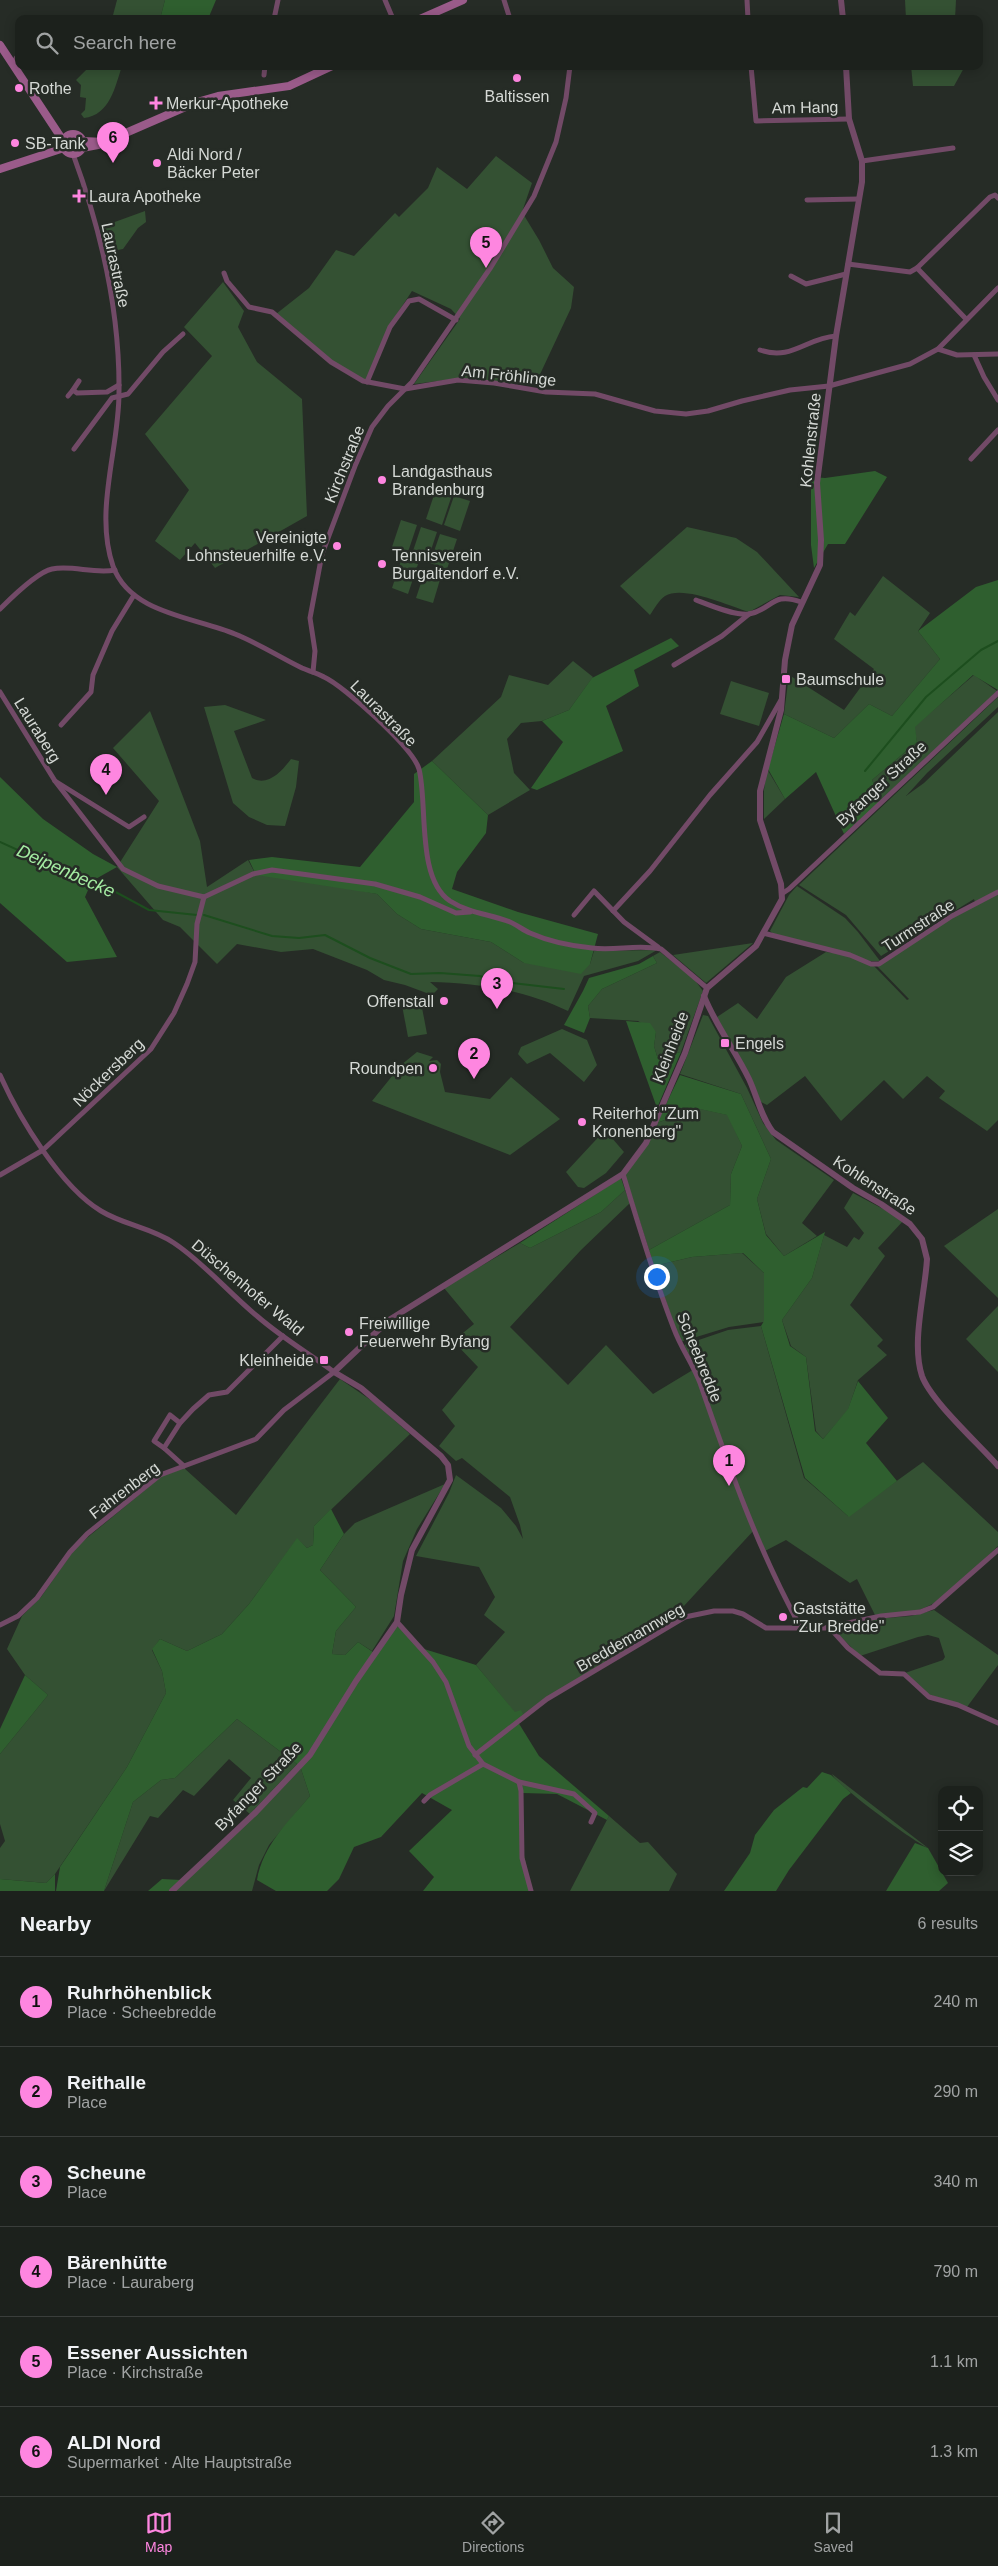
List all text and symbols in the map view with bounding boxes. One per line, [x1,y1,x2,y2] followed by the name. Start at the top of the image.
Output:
[15,15,983,70] search box
[33,29,61,57] icon: search
[73,32,177,53] text: Search here
[511,72,523,84] marker: Baltissen
[29,80,72,97] place label: Rothe
[13,82,25,94] marker: Rothe
[485,88,549,105] place label: Baltissen
[166,95,289,112] place label: Merkur-Apotheke
[150,97,162,109] marker: Merkur-Apotheke
[772,98,839,117] street label: Am Hang
[97,122,129,163] pin: 6
[25,135,86,152] place label: SB-Tank
[9,137,21,149] marker: SB-Tank
[167,146,260,181] place label: Aldi Nord / Bäcker Peter
[151,157,163,169] marker: Aldi Nord / Bäcker Peter
[89,188,201,205] place label: Laura Apotheke
[73,190,85,202] marker: Laura Apotheke
[98,221,133,309] street label: Laurastraße
[470,227,502,268] pin: 5
[461,362,557,389] street label: Am Fröhlinge
[797,392,824,488] street label: Kohlenstraße
[321,423,368,505] street label: Kirchstraße
[392,463,493,498] place label: Landgasthaus Brandenburg
[376,474,388,486] marker: Landgasthaus Brandenburg
[186,529,327,564] place label: Vereinigte Lohnsteuerhilfe e.V.
[331,540,343,552] marker: Vereinigte Lohnsteuerhilfe e.V.
[392,547,520,582] place label: Tennisverein Burgaltendorf e.V.
[376,558,388,570] marker: Tennisverein Burgaltendorf e.V.
[796,671,884,688] place label: Baumschule
[780,673,792,685] marker: Baumschule
[347,677,420,750] street label: Laurastraße
[11,695,64,766] street label: Lauraberg
[833,737,930,829] street label: Byfanger Straße
[90,754,122,795] pin: 4
[14,840,118,902] water label: Deipenbecke
[879,896,957,955] street label: Turmstraße
[481,968,513,1009] pin: 3
[367,993,434,1010] place label: Offenstall
[438,995,450,1007] marker: Offenstall
[649,1009,692,1085] street label: Kleinheide
[70,1035,147,1110] street label: Nöckersberg
[735,1035,784,1052] place label: Engels
[719,1037,731,1049] marker: Engels
[458,1038,490,1079] pin: 2
[349,1060,423,1077] place label: Roundpen
[427,1062,439,1074] marker: Roundpen
[592,1105,699,1140] place label: Reiterhof "Zum Kronenberg"
[576,1116,588,1128] marker: Reiterhof "Zum Kronenberg"
[830,1152,919,1219] street label: Kohlenstraße
[189,1236,307,1339] street label: Düschenhofer Wald
[644,1264,670,1290] your location
[674,1310,725,1405] street label: Scheebredde
[359,1315,490,1350] place label: Freiwillige Feuerwehr Byfang
[343,1326,355,1338] marker: Freiwillige Feuerwehr Byfang
[239,1352,314,1369] place label: Kleinheide
[318,1354,330,1366] marker: Kleinheide
[713,1445,745,1486] pin: 1
[86,1459,162,1522] street label: Fahrenberg
[574,1600,687,1675] street label: Breddemannweg
[793,1600,884,1635] place label: Gaststätte "Zur Bredde"
[777,1611,789,1623] marker: Gaststätte "Zur Bredde"
[212,1738,305,1834] street label: Byfanger Straße
[938,1786,983,1876] map controls
[938,1786,983,1831] button: locate
[938,1831,983,1876] button: layers
[20,1912,91,1935] text: Nearby
[918,1915,978,1932] text: 6 results
[67,1982,212,2003] text: Ruhrhöhenblick
[32,1993,40,2010] text: 1
[934,1993,978,2010] text: 240 m
[67,2004,216,2021] text: Place · Scheebredde
[67,2072,146,2093] text: Reithalle
[32,2083,40,2100] text: 2
[934,2083,978,2100] text: 290 m
[67,2094,107,2111] text: Place
[67,2162,146,2183] text: Scheune
[32,2173,40,2190] text: 3
[934,2173,978,2190] text: 340 m
[67,2184,107,2201] text: Place
[67,2252,167,2273] text: Bärenhütte
[32,2263,40,2280] text: 4
[934,2263,978,2280] text: 790 m
[67,2274,194,2291] text: Place · Lauraberg
[67,2342,248,2363] text: Essener Aussichten
[32,2353,40,2370] text: 5
[930,2353,978,2370] text: 1.1 km
[67,2364,203,2381] text: Place · Kirchstraße
[67,2432,161,2453] text: ALDI Nord
[32,2443,40,2460] text: 6
[930,2443,978,2460] text: 1.3 km
[67,2454,292,2471] text: Supermarket · Alte Hauptstraße
[145,2509,173,2555] tab: Map
[462,2509,524,2555] tab: Directions
[814,2509,853,2555] tab: Saved

